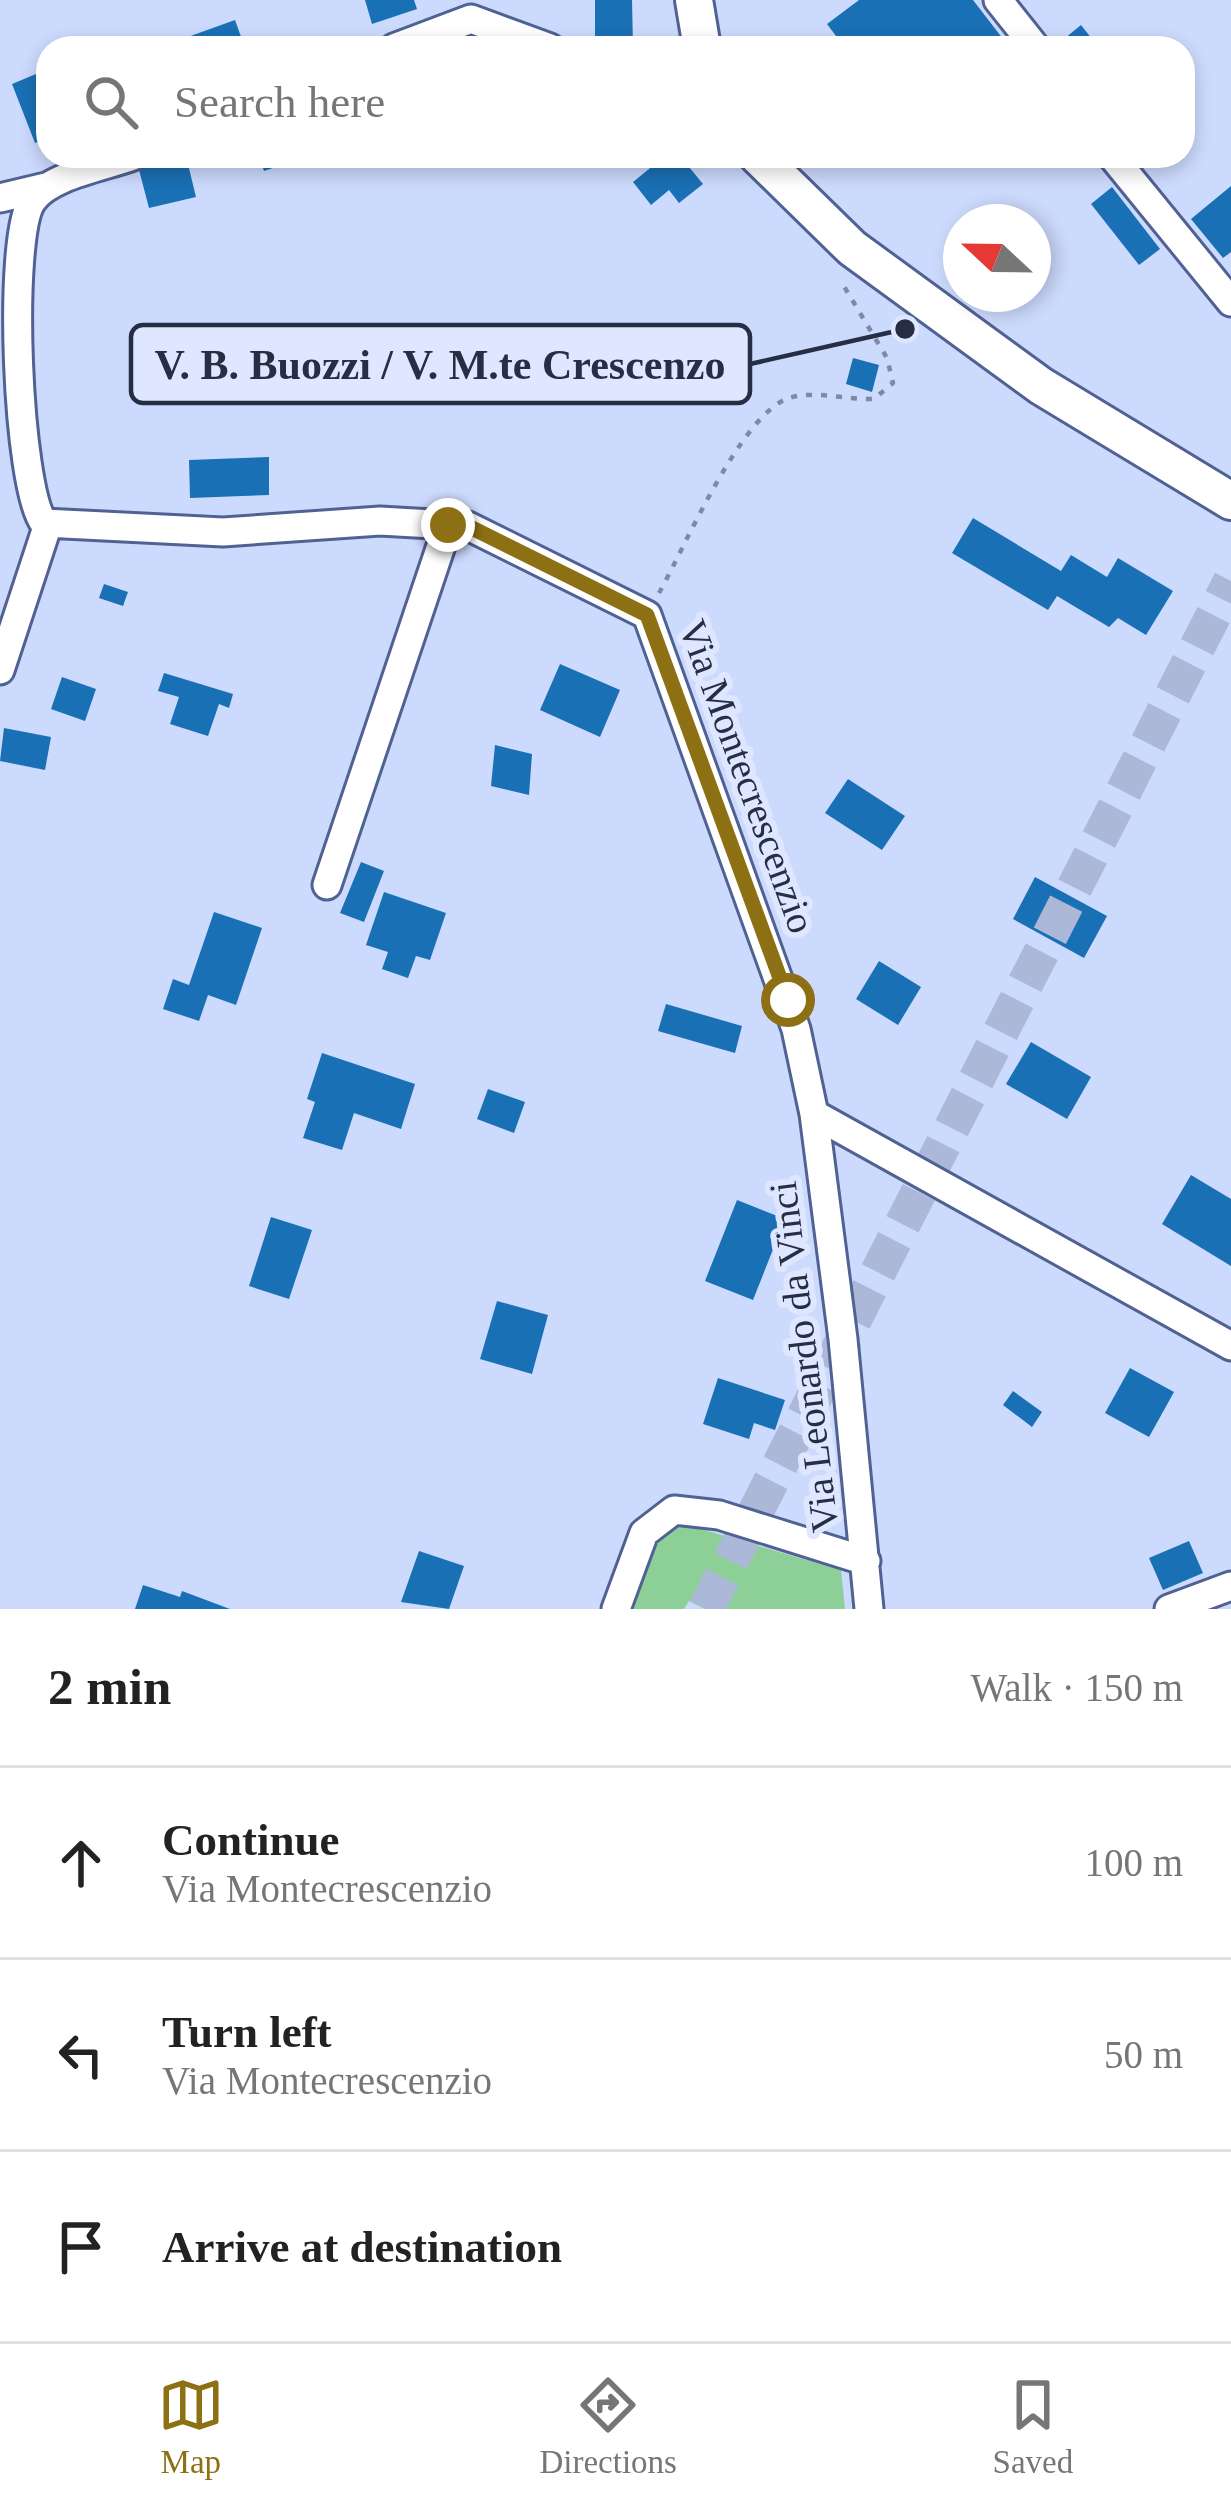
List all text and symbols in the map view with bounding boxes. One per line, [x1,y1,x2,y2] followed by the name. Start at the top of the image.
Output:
[36,36,1195,168] search box
[78,69,144,135] icon: search
[174,77,385,127] text: Search here
[943,204,1051,312] north arrow
[131,325,750,403] callout: V. B. Buozzi / V. M.te Crescenzo
[155,342,725,388] text: V. B. Buozzi / V. M.te Crescenzo
[421,498,475,552] route end
[671,614,824,939] street label: Via Montecrescenzio
[761,973,815,1027] route start
[761,1179,846,1535] street label: Via Leonardo da Vinci
[48,1659,171,1715] text: 2 min
[971,1666,1183,1709] text: Walk · 150 m
[162,1815,340,1865] text: Continue
[48,1830,114,1896] icon: ahead
[1084,1841,1183,1884] text: 100 m
[162,1867,492,1910] text: Via Montecrescenzio
[162,2007,332,2057] text: Turn left
[48,2022,114,2088] icon: left
[1104,2033,1183,2076] text: 50 m
[162,2059,492,2102] text: Via Montecrescenzio
[48,2214,114,2280] icon: arrive
[162,2222,562,2272] text: Arrive at destination
[158,2372,224,2481] tab: Map
[539,2372,677,2481] tab: Directions
[993,2372,1073,2481] tab: Saved

